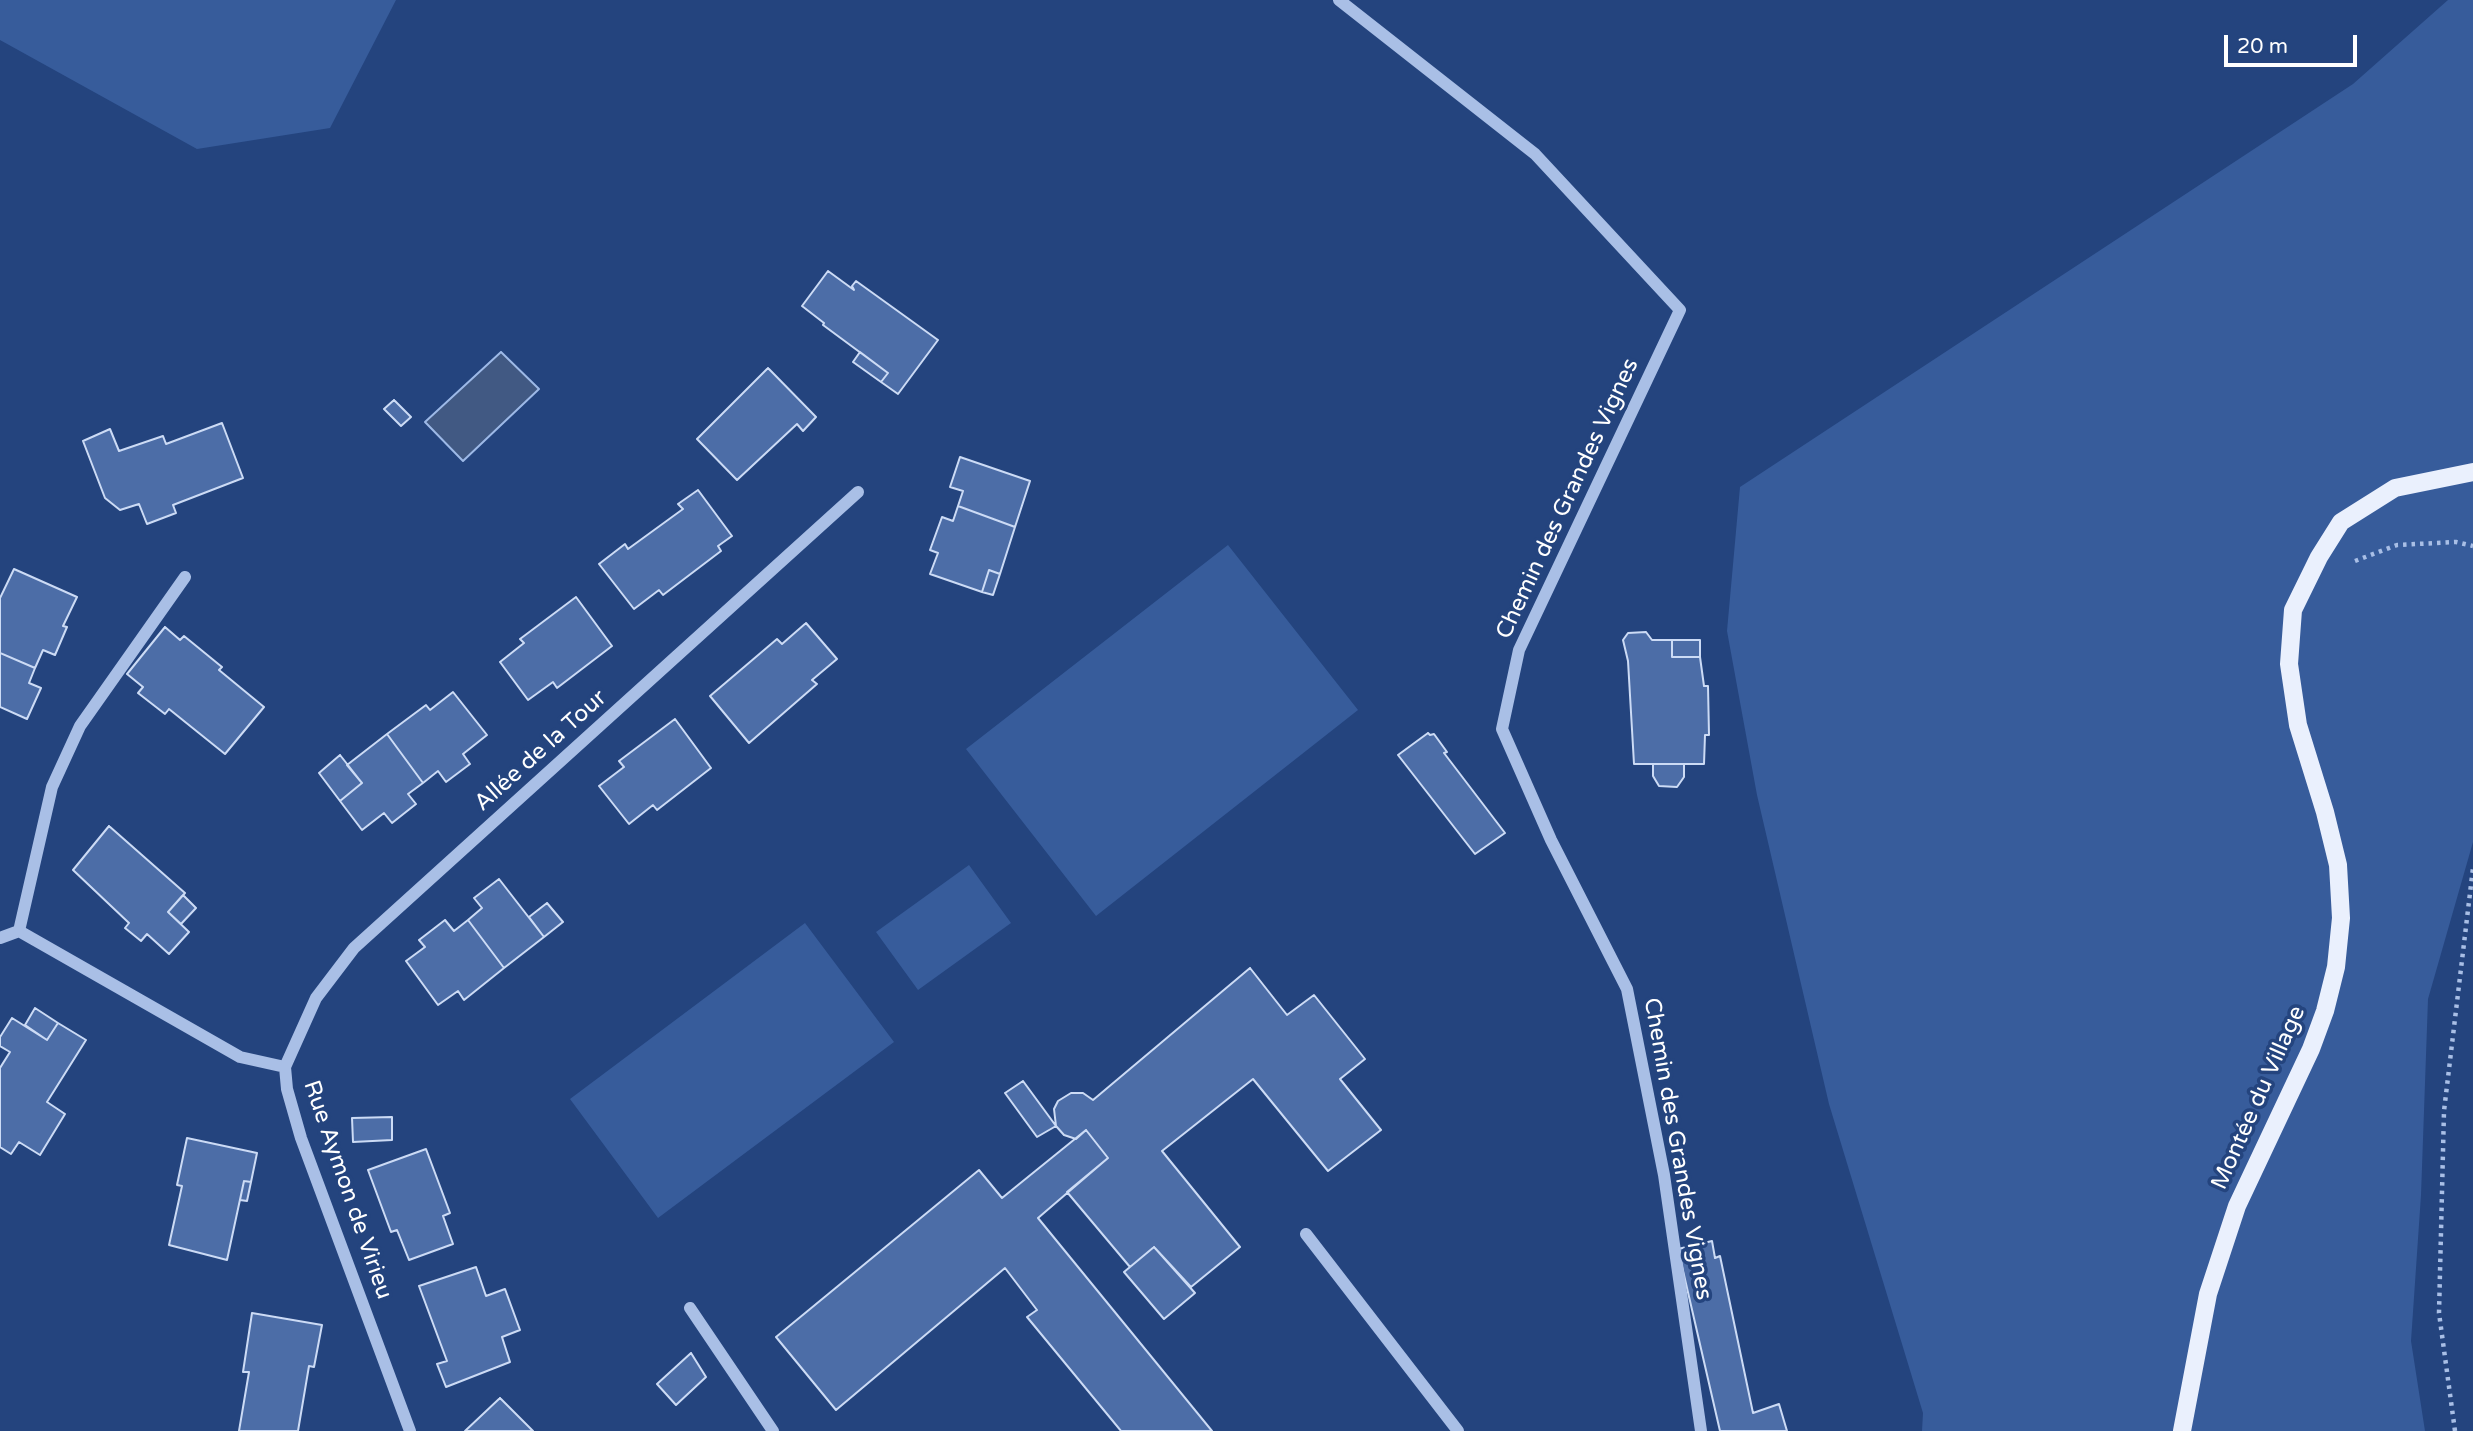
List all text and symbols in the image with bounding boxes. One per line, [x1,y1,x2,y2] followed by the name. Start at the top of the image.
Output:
[2228,21,2361,65] scale bar
[2237,34,2288,59] text: 20 m
[1491,354,1645,644] street label: Chemin des Grandes Vignes
[469,685,613,817] street label: Allée de la Tour
[1637,996,1717,1302] street label: Chemin des Grandes Vignes
[2206,1002,2312,1194] street label: Montée du Village
[297,1077,397,1303] street label: Rue Aymon de Virieu

